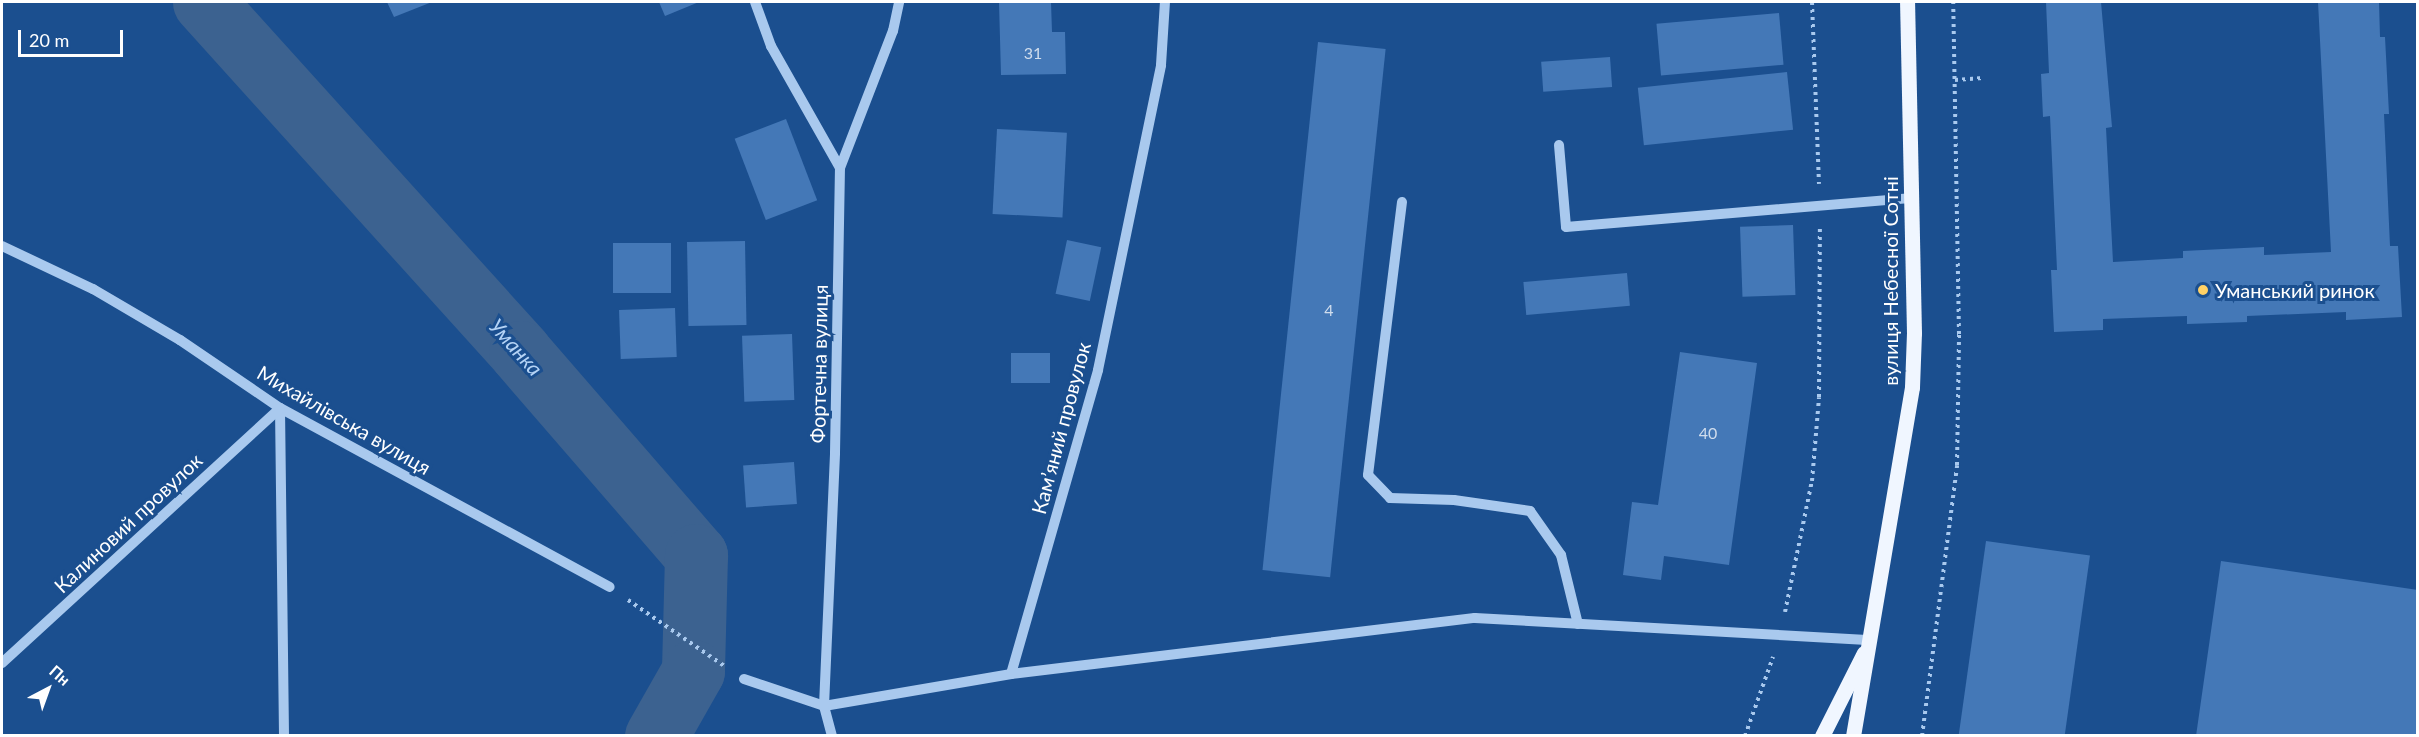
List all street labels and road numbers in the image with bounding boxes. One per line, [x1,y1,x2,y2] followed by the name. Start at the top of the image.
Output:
[1878,176,1902,386] street label: вулиця Небесної Сотні
[806,284,832,444] street label: Фортечна вулиця
[1026,339,1096,517] street label: Камʼяний провулок
[253,360,435,480] street label: Михайлівська вулиця
[49,448,207,598] street label: Калиновий провулок

